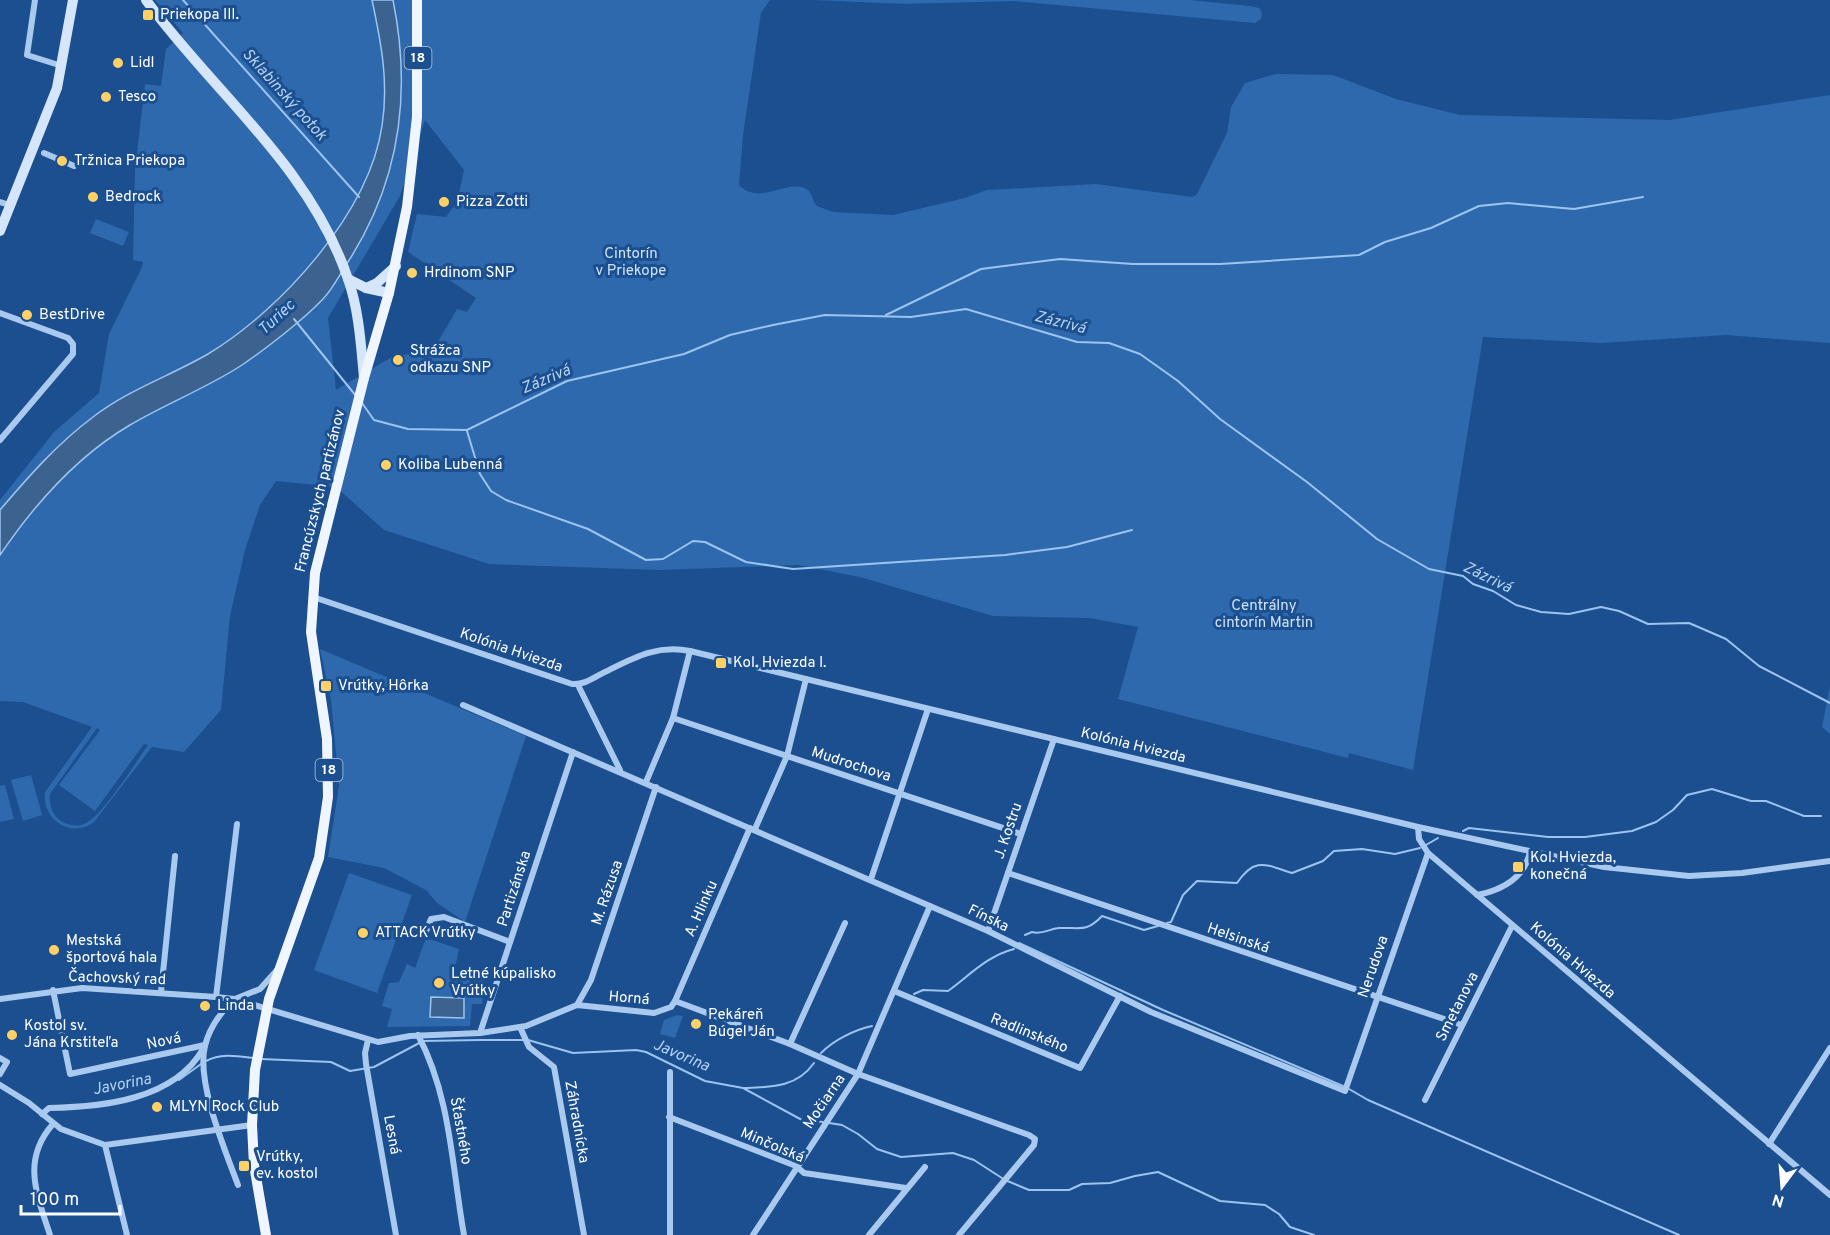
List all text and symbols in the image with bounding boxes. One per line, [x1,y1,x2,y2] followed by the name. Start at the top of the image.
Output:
[160,6,239,25] place label: Priekopa III.
[141,8,155,22] marker: Priekopa III.
[237,45,331,146] water label: Sklabinský potok
[404,47,432,69] road number: 18
[130,54,155,73] place label: Lidl
[111,56,125,70] marker: Lidl
[118,88,156,107] place label: Tesco
[99,90,113,104] marker: Tesco
[74,152,185,171] place label: Tržnica Priekopa
[55,154,69,168] marker: Tržnica Priekopa
[105,188,161,207] place label: Bedrock
[86,190,100,204] marker: Bedrock
[456,193,528,212] place label: Pizza Zotti
[437,195,451,209] marker: Pizza Zotti
[596,245,666,281] park label: Cintorín v Priekope
[424,264,514,283] place label: Hrdinom SNP
[405,266,419,280] marker: Hrdinom SNP
[254,296,300,340] water label: Turiec
[39,306,105,325] place label: BestDrive
[1032,307,1089,339] water label: Zázrivá
[20,308,34,322] marker: BestDrive
[410,342,491,378] place label: Strážca odkazu SNP
[391,353,405,367] marker: Strážca odkazu SNP
[518,360,575,399] water label: Zázrivá
[292,407,350,574] street label: Francúzskych partizánov
[398,456,502,475] place label: Koliba Lubenná
[379,458,393,472] marker: Koliba Lubenná
[1459,558,1516,599] water label: Zázrivá
[1215,597,1313,633] park label: Centrálny cintorín Martin
[457,625,565,677] street label: Kolónia Hviezda
[733,654,826,673] place label: Kol. Hviezda I.
[714,656,728,670] marker: Kol. Hviezda I.
[338,677,429,696] place label: Vrútky, Hôrka
[319,679,333,693] marker: Vrútky, Hôrka
[1079,724,1187,768] street label: Kolónia Hviezda
[809,743,893,787] street label: Mudrochova
[316,759,342,781] road number: 18
[991,800,1027,862] street label: J. Kostru
[494,849,536,929] street label: Partizánska
[1530,849,1616,885] place label: Kol. Hviezda, konečná
[588,858,628,928] street label: M. Rázusa
[1511,860,1525,874] marker: Kol. Hviezda, konečná
[681,878,723,940] street label: A. Hlinku
[964,901,1012,937] street label: Fínska
[1204,919,1272,959] street label: Helsinská
[1525,919,1619,1003] street label: Kolónia Hviezda
[375,924,476,943] place label: ATTACK Vrútky
[356,926,370,940] marker: ATTACK Vrútky
[66,932,157,968] place label: Mestská športová hala
[1354,933,1394,1001] street label: Nerudova
[47,943,61,957] marker: Mestská športová hala
[451,965,556,1001] place label: Letné kúpalisko Vrútky
[68,966,166,990] street label: Čachovský rad
[1432,969,1484,1045] street label: Smetanova
[432,976,446,990] marker: Letné kúpalisko Vrútky
[608,988,650,1010] street label: Horná
[217,997,254,1016] place label: Linda
[198,999,212,1013] marker: Linda
[708,1006,775,1042] place label: Pekáreň Búgel Ján
[987,1010,1071,1058] street label: Radlinského
[24,1017,118,1053] place label: Kostol sv. Jána Krstiteľa
[689,1017,703,1031] marker: Pekáreň Búgel Ján
[5,1028,19,1042] marker: Kostol sv. Jána Krstiteľa
[145,1029,183,1055] street label: Nová
[650,1035,713,1077] water label: Javorina
[91,1069,154,1100] water label: Javorina
[800,1071,850,1133] street label: Močiarna
[559,1079,593,1165] street label: Záhradnícka
[445,1095,477,1166] street label: Šťastného
[169,1098,279,1117] place label: MLYN Rock Club
[150,1100,164,1114] marker: MLYN Rock Club
[378,1114,404,1156] street label: Lesná
[737,1124,807,1168] street label: Minčolská
[256,1148,318,1184] place label: Vrútky, ev. kostol
[1752,1157,1812,1217] north arrow
[237,1159,251,1173] marker: Vrútky, ev. kostol
[21,1178,120,1216] scale bar
[1770,1188,1787,1211] text: N
[30,1189,79,1212] text: 100 m

